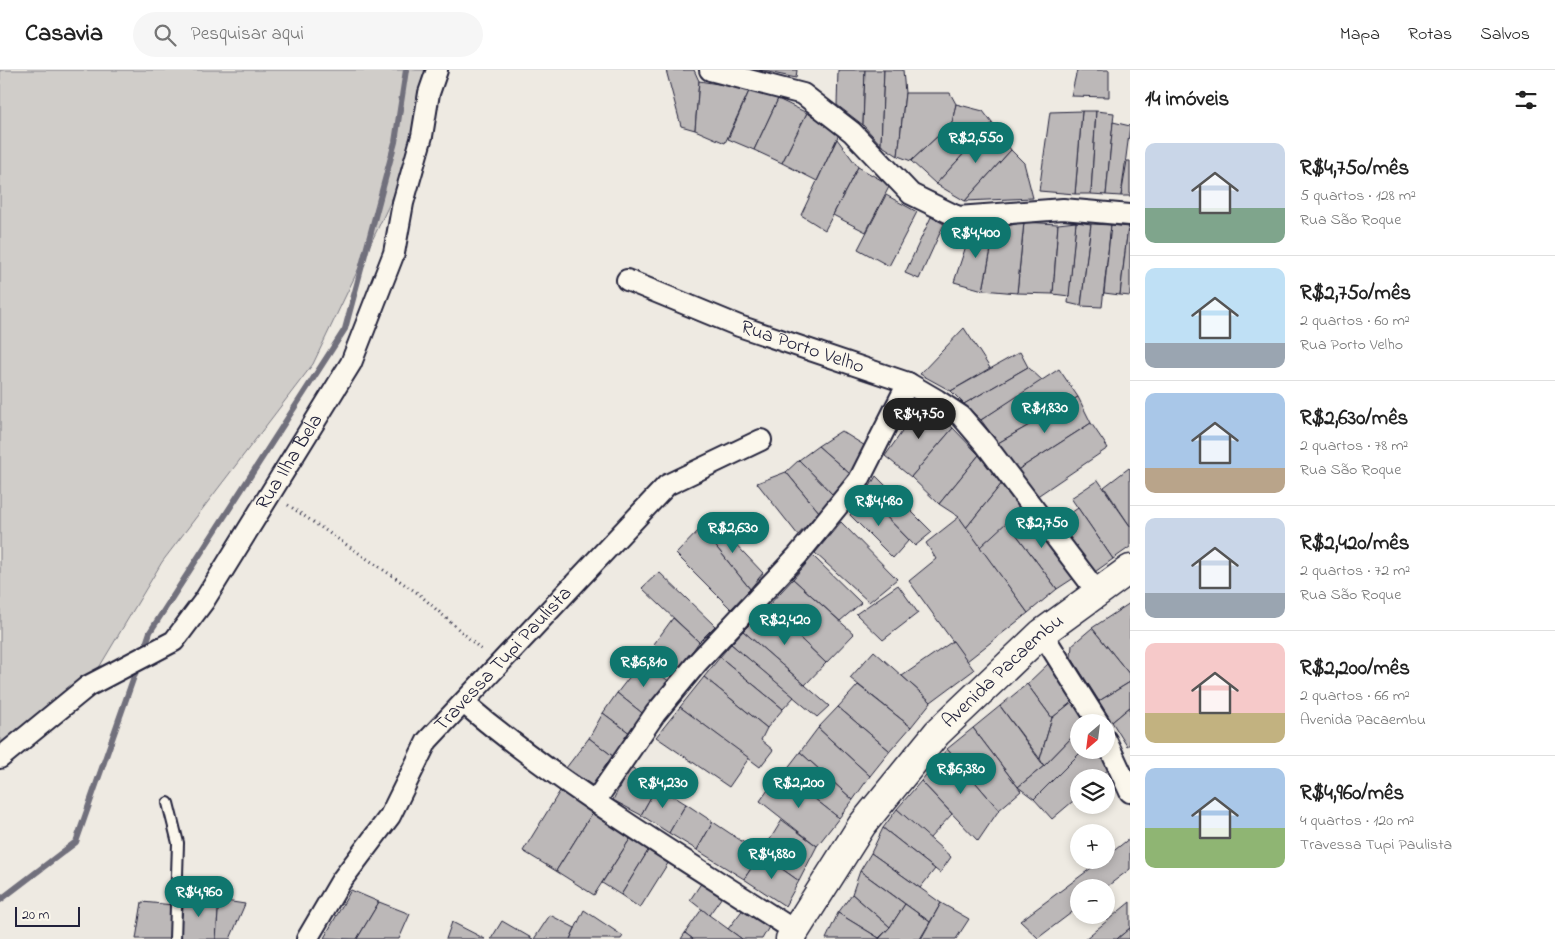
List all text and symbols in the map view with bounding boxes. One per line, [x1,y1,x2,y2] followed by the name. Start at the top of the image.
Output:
[133,12,483,57] search box
[25,17,103,52] text: Casavia
[151,21,179,49] icon: search
[191,21,304,48] text: Pesquisar aqui
[1340,22,1380,48] text: Mapa
[1408,22,1452,48] text: Rotas
[1480,22,1530,48] text: Salvos
[1145,85,1229,115] text: 14 imóveis
[1512,86,1540,114] icon: filters
[930,122,1022,164] pin: R$2,550
[949,126,1003,150] text: R$2,550
[1300,154,1409,184] text: R$4,750/mês
[1185,163,1245,223] icon: home
[1300,184,1416,208] text: 5 quartos · 128 m²
[1300,208,1401,232] text: Rua São Roque
[930,216,1022,259] pin: R$4,400
[952,221,1000,245] text: R$4,400
[1300,279,1411,309] text: R$2,750/mês
[1185,288,1245,348] icon: home
[1300,309,1410,333] text: 2 quartos · 60 m²
[737,313,868,382] street label: Rua Porto Velho
[1300,333,1403,357] text: Rua Porto Velho
[999,392,1091,434] pin: R$1,830
[1022,396,1068,420] text: R$1,830
[873,398,965,440] pin: R$4,750
[894,402,944,426] text: R$4,750
[1300,404,1408,434] text: R$2,630/mês
[249,408,331,516] street label: Rua Ilha Bela
[1185,413,1245,473] icon: home
[1300,434,1408,458] text: 2 quartos · 78 m²
[1300,458,1401,482] text: Rua São Roque
[833,484,925,527] pin: R$4,480
[855,489,903,513] text: R$4,480
[996,506,1088,549] pin: R$2,750
[1016,511,1068,535] text: R$2,750
[687,512,779,554] pin: R$2,630
[708,516,758,540] text: R$2,630
[1300,529,1409,559] text: R$2,420/mês
[1185,538,1245,598] icon: home
[1300,559,1410,583] text: 2 quartos · 72 m²
[428,580,579,739] street label: Travessa Tupi Paulista
[1300,583,1401,607] text: Rua São Roque
[739,604,831,646] pin: R$2,420
[935,607,1070,735] street label: Avenida Pacaembu
[760,608,810,632] text: R$2,420
[598,646,690,688] pin: R$6,810
[621,650,667,674] text: R$6,810
[1300,654,1410,684] text: R$2,200/mês
[1185,663,1245,723] icon: home
[1300,684,1410,708] text: 2 quartos · 66 m²
[1300,708,1426,732] text: Avenida Pacaembu
[1070,714,1115,759] north arrow
[1070,714,1115,924] map controls
[915,752,1007,795] pin: R$6,380
[937,757,985,781] text: R$6,380
[617,766,709,809] pin: R$4,230
[753,766,845,809] pin: R$2,200
[1070,769,1115,814] button: layers
[638,771,688,795] text: R$4,230
[773,771,825,795] text: R$2,200
[1300,779,1404,809] text: R$4,960/mês
[1185,788,1245,848] icon: home
[1300,809,1414,833] text: 4 quartos · 120 m²
[1070,824,1115,869] button: +
[1300,833,1452,857] text: Travessa Tupi Paulista
[726,838,818,880] pin: R$4,880
[749,842,795,866] text: R$4,880
[153,876,245,918] pin: R$4,960
[1070,879,1115,924] button: −
[176,880,222,904] text: R$4,960
[15,904,80,927] scale bar
[22,905,49,926] text: 20 m

